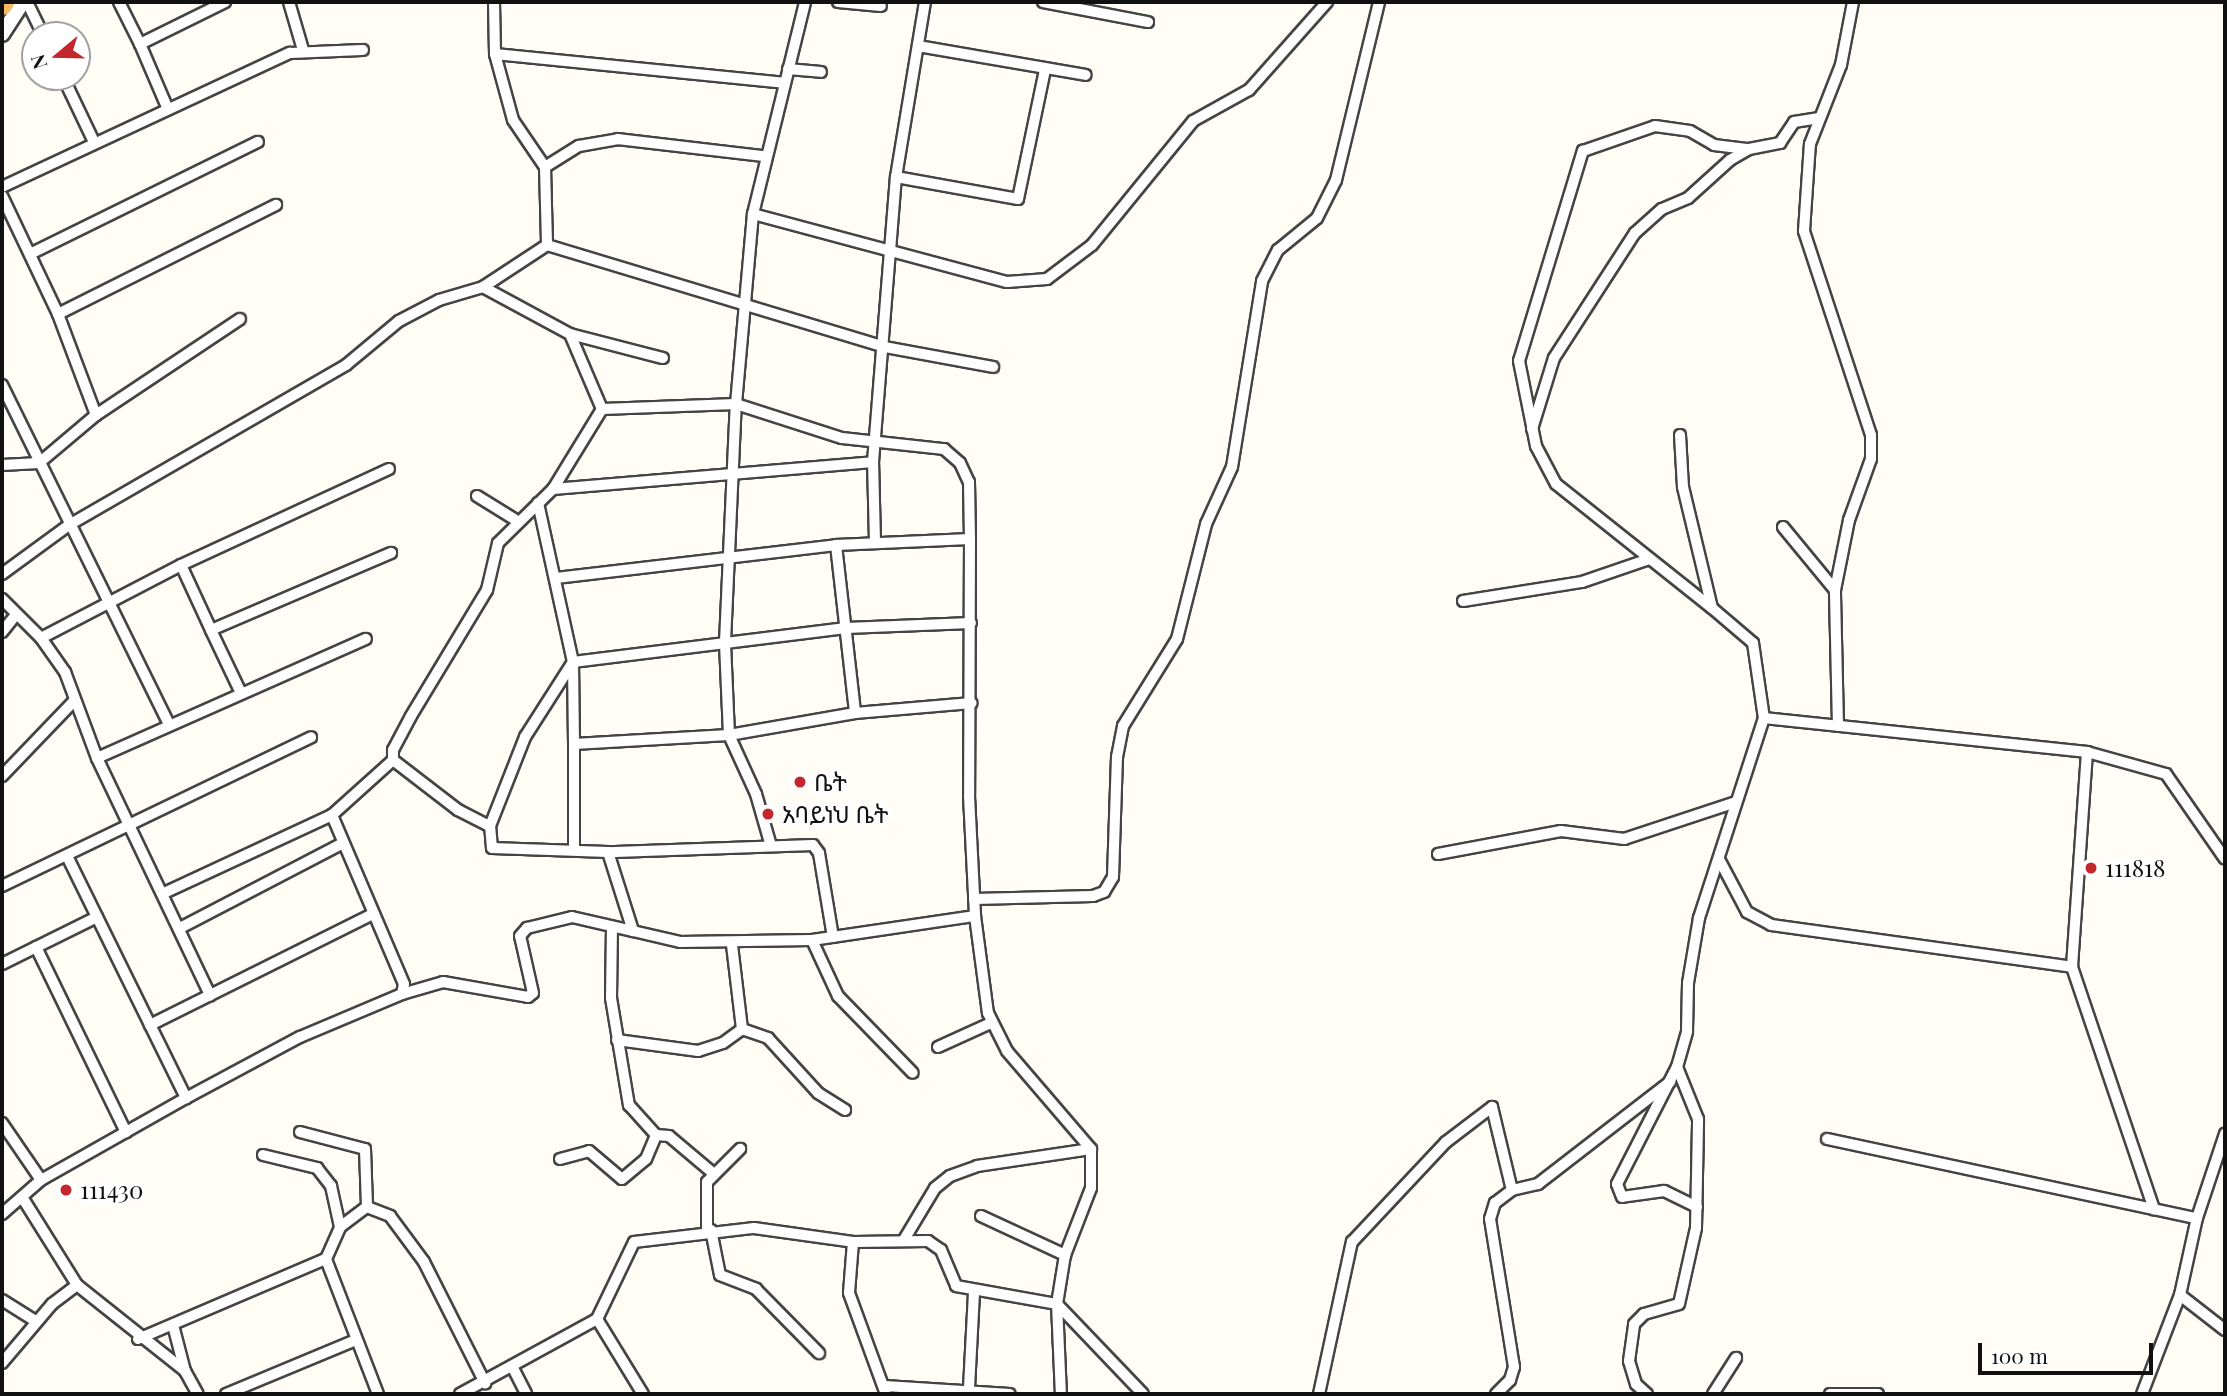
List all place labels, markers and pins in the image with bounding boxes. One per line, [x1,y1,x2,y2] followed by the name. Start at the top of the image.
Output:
[814,768,847,796] place label: ቤት
[792,774,808,790] marker: ቤት
[782,800,889,828] place label: አባይነህ ቤት
[760,806,776,822] marker: አባይነህ ቤት
[2105,854,2165,882] place label: 111818
[2083,860,2099,876] marker: 111818
[80,1176,143,1204] place label: 111430
[58,1182,74,1198] marker: 111430

